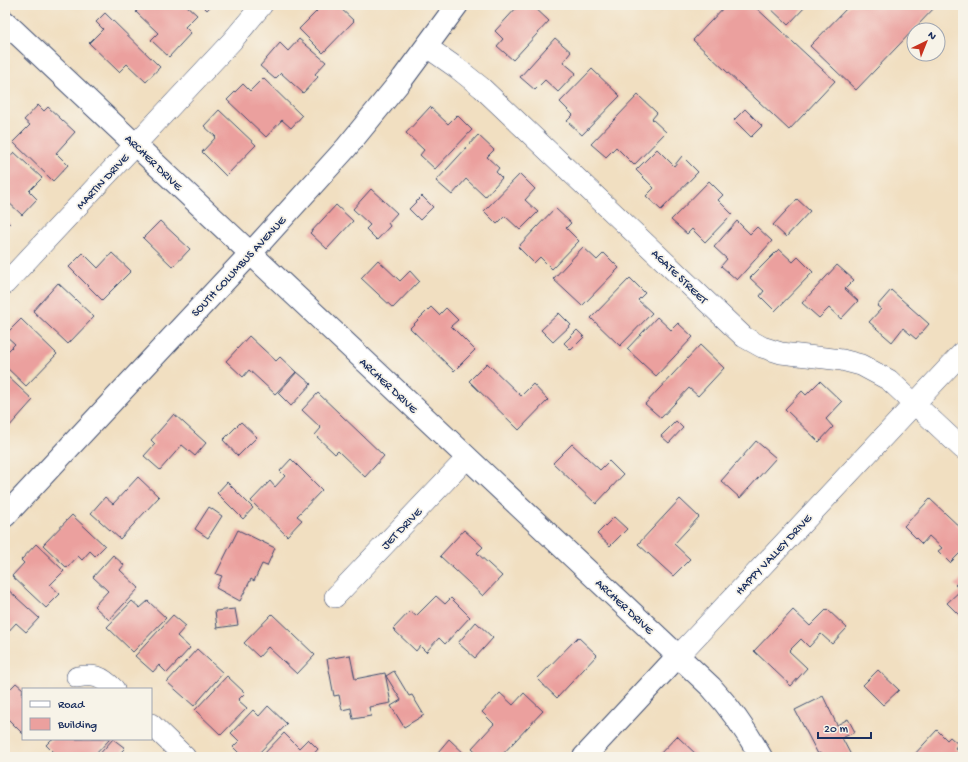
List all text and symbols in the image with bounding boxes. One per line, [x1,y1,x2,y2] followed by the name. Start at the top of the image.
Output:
[906,22,946,62] north arrow
[925,29,938,43] text: N
[121,133,185,195] street label: ARCHER DRIVE
[74,151,133,213] street label: MARTIN DRIVE
[189,214,290,321] street label: SOUTH COLUMBUS AVENUE
[648,247,711,309] street label: AGATE STREET
[356,356,420,417] street label: ARCHER DRIVE
[379,505,426,553] street label: JET DRIVE
[733,512,816,599] street label: HAPPY VALLEY DRIVE
[592,577,656,638] street label: ARCHER DRIVE
[22,688,152,740] legend
[58,699,85,713] text: Road
[818,714,871,740] scale bar
[57,719,97,733] text: Building
[824,723,849,737] text: 20 m

